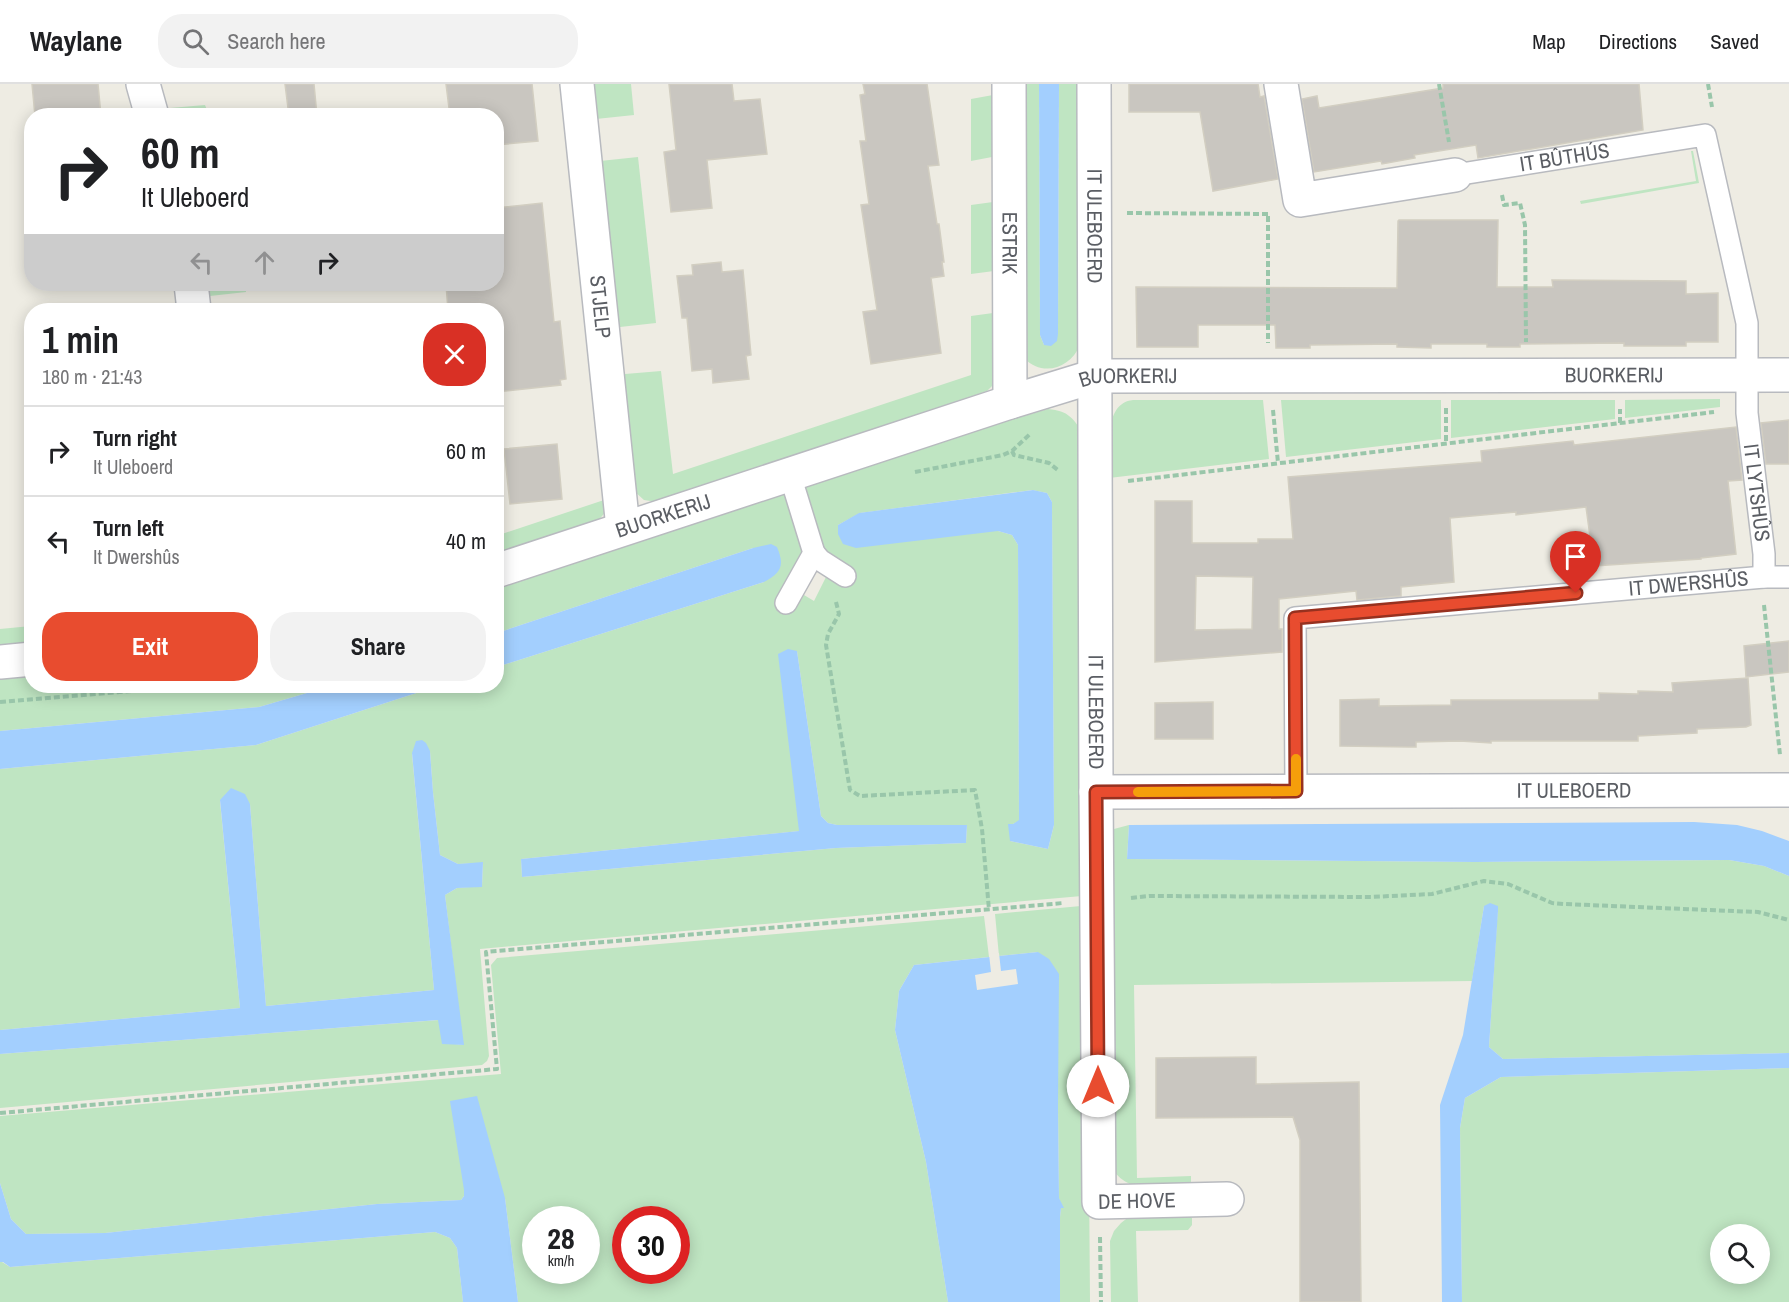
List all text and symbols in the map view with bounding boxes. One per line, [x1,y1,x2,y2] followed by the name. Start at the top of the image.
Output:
[158,14,578,68] search box
[30,22,122,60] text: Waylane
[179,25,212,58] icon: search
[227,26,326,56] text: Search here
[1532,27,1566,56] text: Map
[1599,27,1677,56] text: Directions
[1710,27,1759,56] text: Saved
[141,125,220,181] text: 60 m
[42,132,120,210] icon: right
[1517,135,1612,178] street label: IT BÛTHÚS
[1080,169,1110,283] street label: IT ULEBOERD
[141,179,249,215] text: It Uleboerd
[995,212,1025,275] street label: ESTRIK
[185,246,218,279] icon: left
[248,246,281,279] icon: ahead
[311,246,344,279] icon: right
[583,274,618,340] street label: STJELP
[42,316,119,364] text: 1 min
[423,323,486,386] button: close
[1565,360,1663,389] street label: BUORKERIJ
[1075,361,1177,394] street label: BUORKERIJ
[42,363,142,390] text: 180 m · 21:43
[93,423,177,453] text: Turn right
[42,435,75,468] icon: right
[446,436,486,466] text: 60 m
[1737,442,1777,543] street label: IT LYTSHÛS
[93,453,173,480] text: It Uleboerd
[612,486,714,545] street label: BUORKERIJ
[93,513,164,543] text: Turn left
[42,525,75,558] icon: left
[446,526,486,556] text: 40 m
[1550,531,1601,593] pin
[1559,540,1592,573] icon: arrive
[93,543,180,570] text: It Dwershûs
[1627,563,1750,603] street label: IT DWERSHÛS
[42,612,258,681] button: Exit
[270,612,486,681] button: Share
[1082,655,1111,769] street label: IT ULEBOERD
[1517,775,1631,805] street label: IT ULEBOERD
[1066,1054,1130,1118] position arrow
[1098,1185,1176,1216] street label: DE HOVE
[612,1206,690,1284] speed limit sign: 30
[547,1218,575,1258] text: 28
[1710,1224,1770,1284] map controls
[1710,1224,1770,1284] button: search
[548,1250,574,1271] text: km/h

